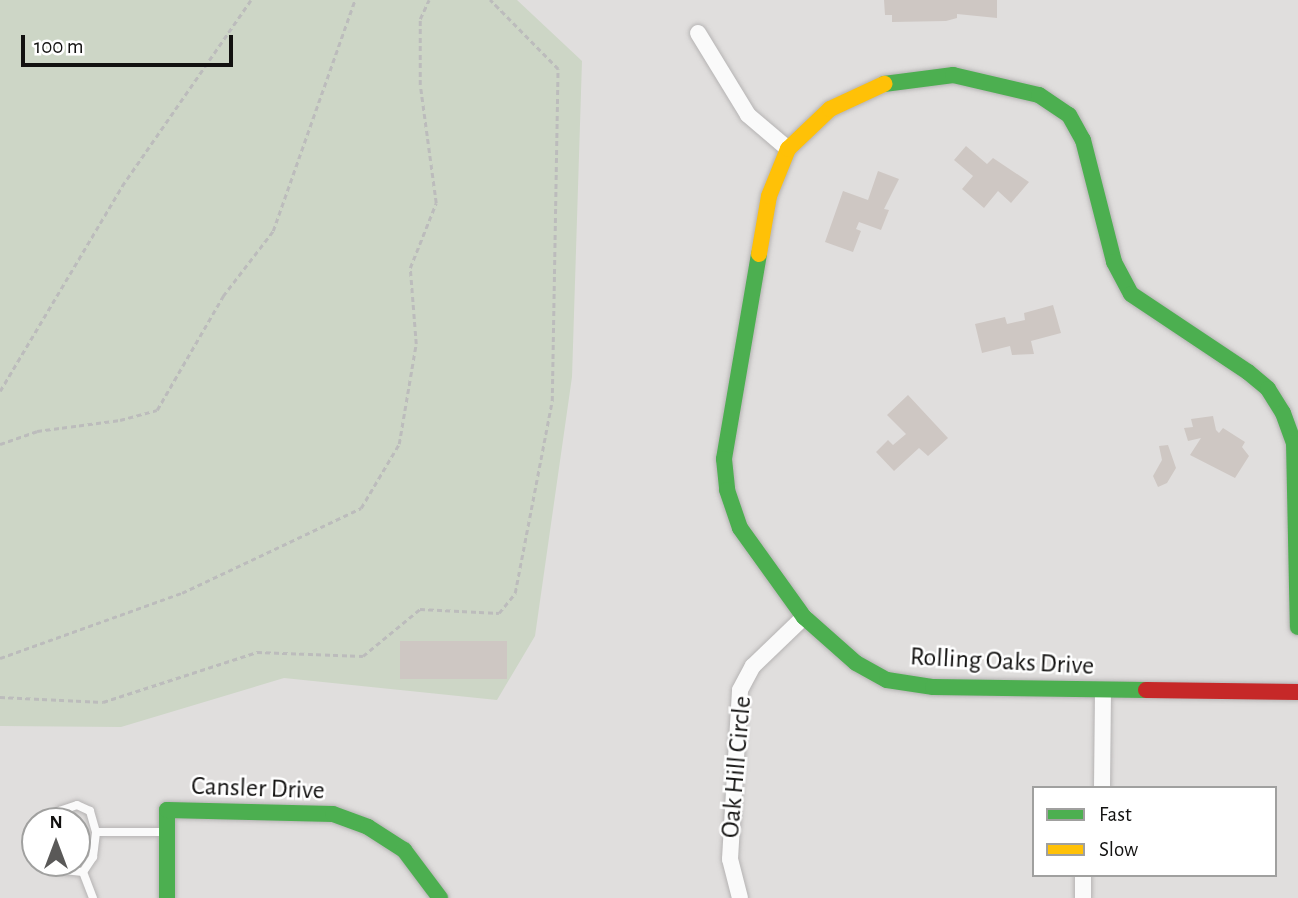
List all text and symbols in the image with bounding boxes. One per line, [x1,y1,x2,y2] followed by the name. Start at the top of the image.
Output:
[24,21,236,65] scale bar
[34,36,84,57] text: 100 m
[909,642,1095,682] street label: Rolling Oaks Drive
[715,695,759,839] street label: Oak Hill Circle
[191,771,325,807] street label: Cansler Drive
[1032,786,1277,877] legend
[1099,804,1132,825] text: Fast
[21,807,91,877] north arrow
[49,813,63,832] text: N
[1099,839,1138,860] text: Slow

